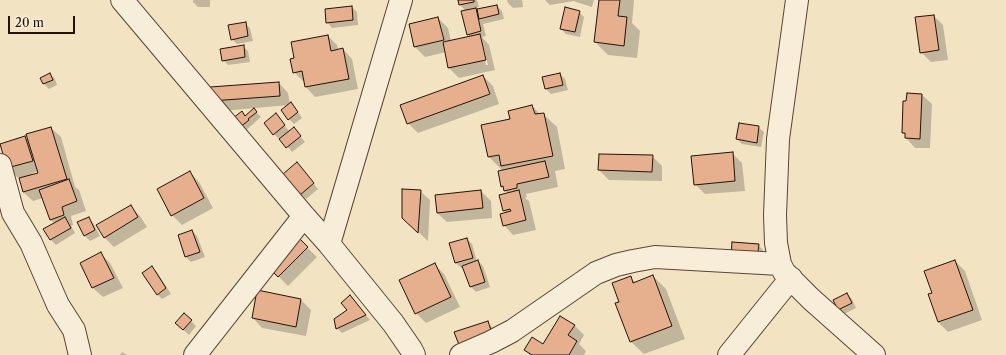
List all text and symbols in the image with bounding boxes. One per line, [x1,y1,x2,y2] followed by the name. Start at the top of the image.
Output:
[10,8,77,34] scale bar
[15,15,44,30] text: 20 m

